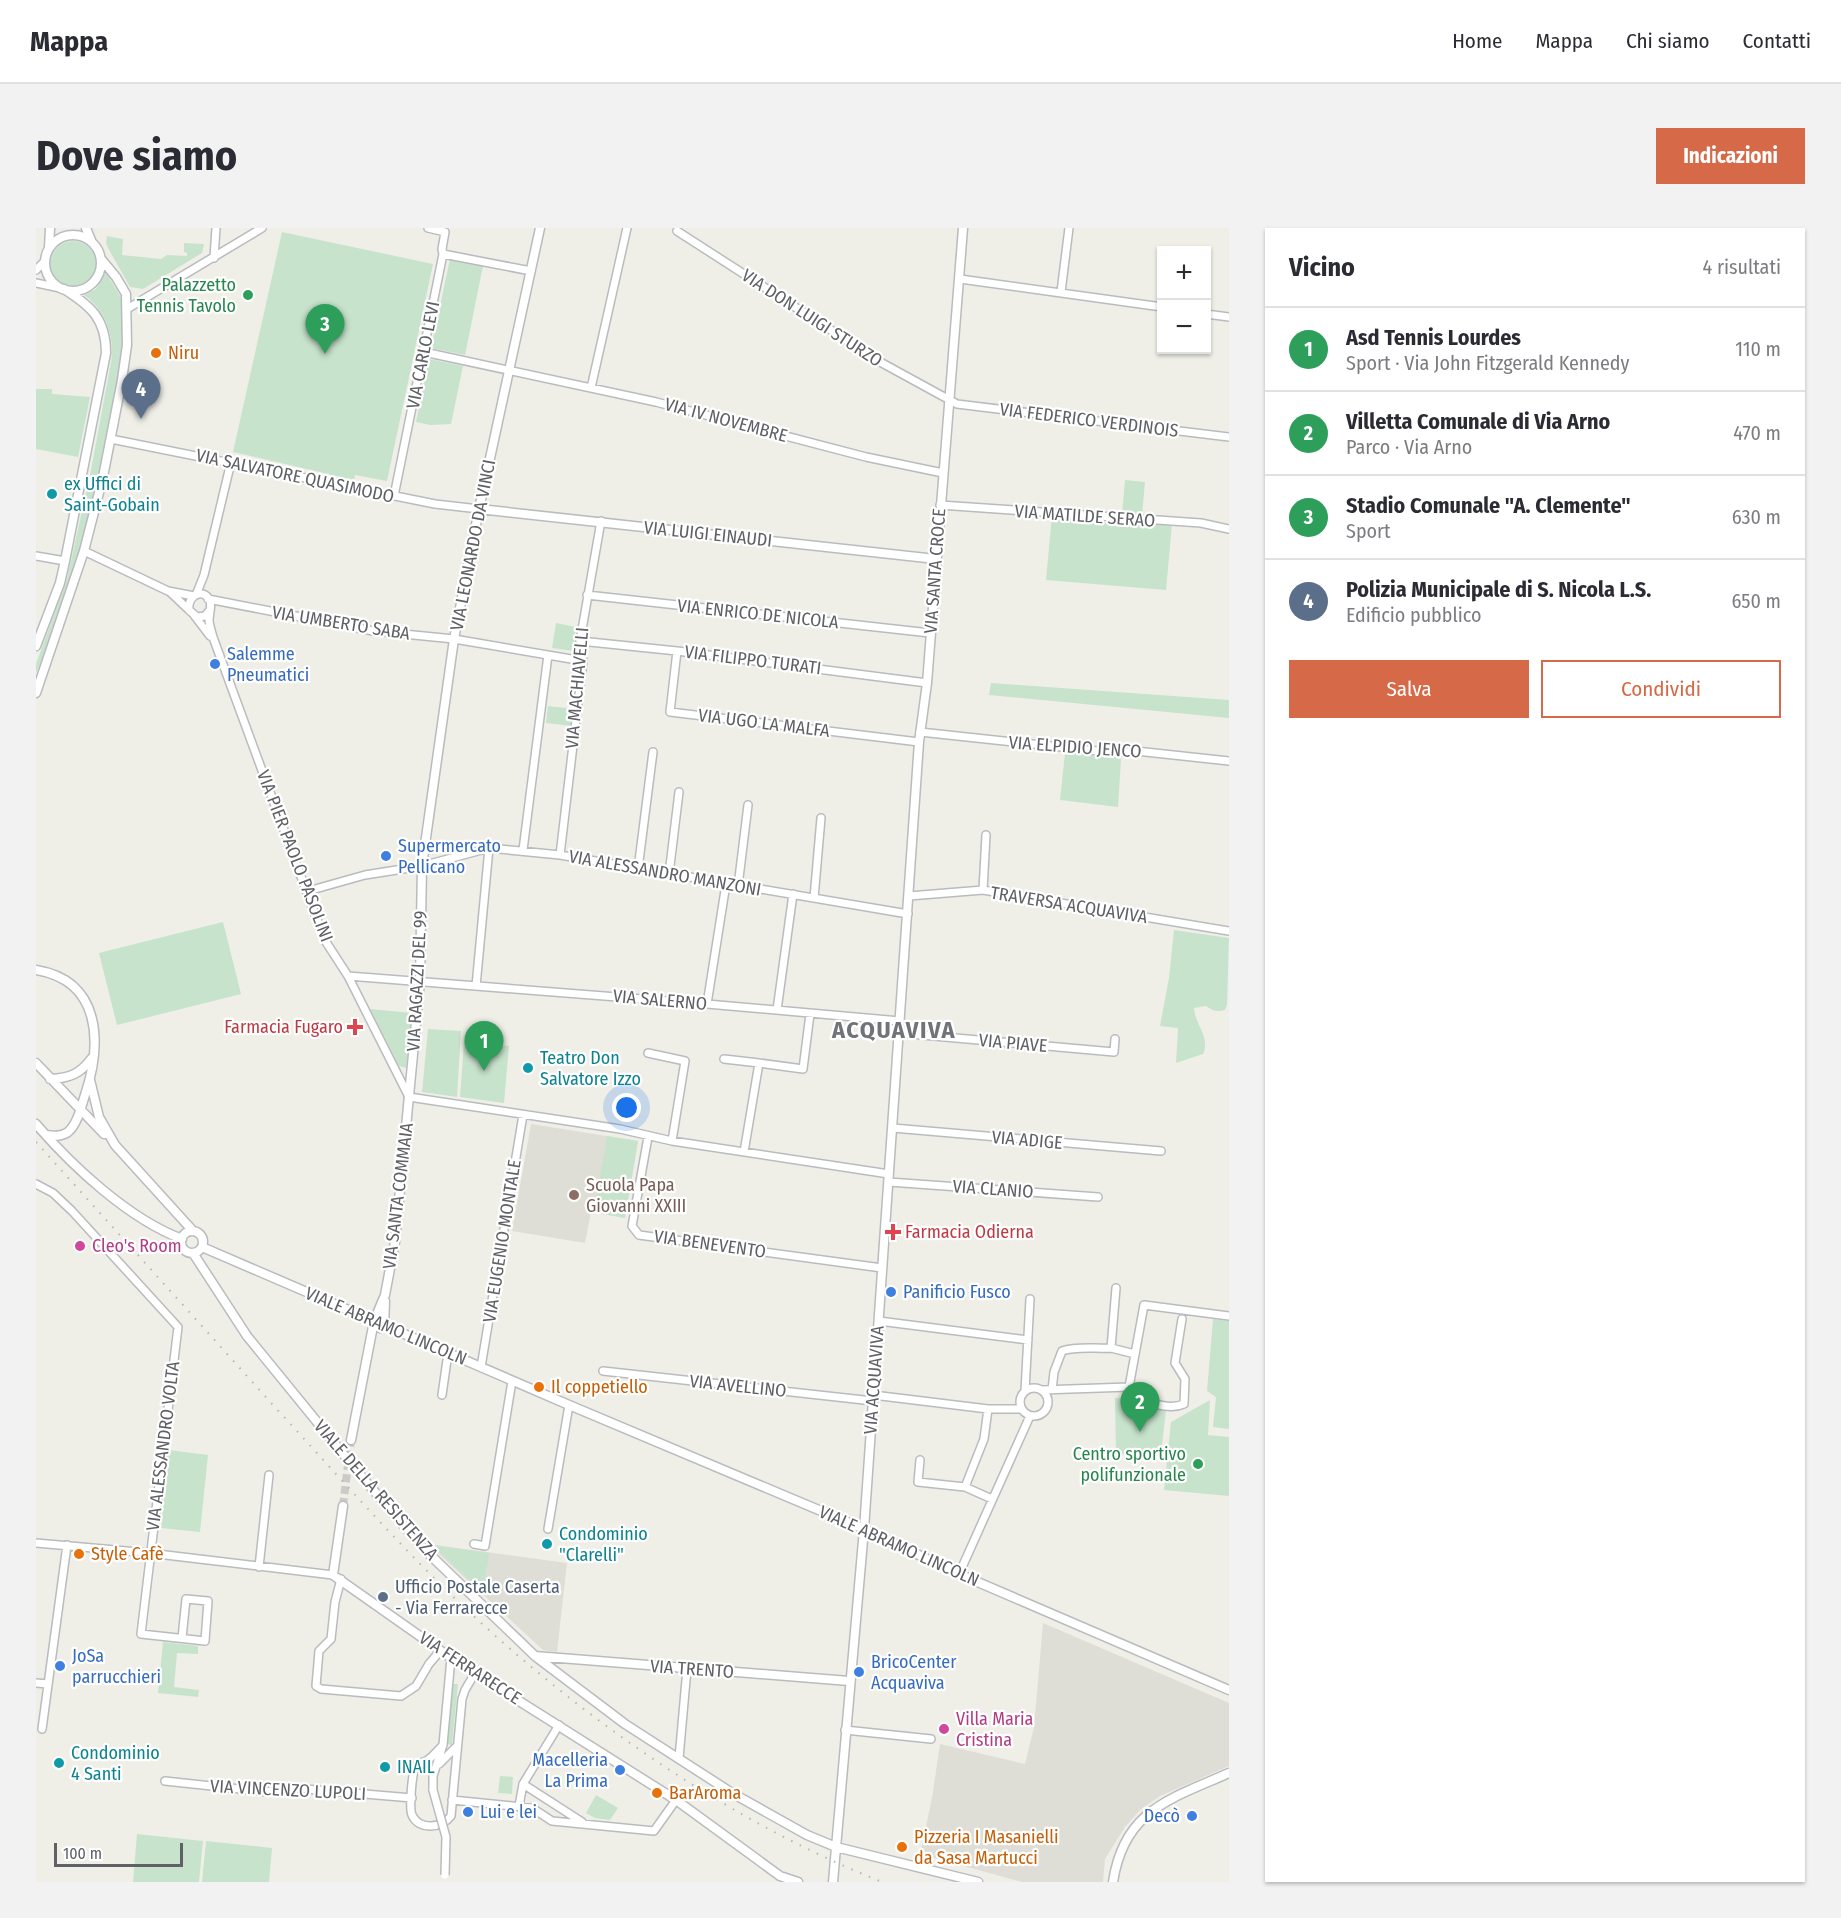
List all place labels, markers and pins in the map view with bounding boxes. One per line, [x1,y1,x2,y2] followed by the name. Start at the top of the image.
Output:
[137,274,236,317] place label: Palazzetto Tennis Tavolo
[241,288,255,302] marker: Palazzetto Tennis Tavolo
[306,304,344,354] pin: 3
[168,342,199,364] place label: Niru
[149,346,163,360] marker: Niru
[122,370,160,419] pin: 4
[64,473,160,516] place label: ex Uffici di Saint-Gobain
[45,487,59,501] marker: ex Uffici di Saint-Gobain
[227,643,309,686] place label: Salemme Pneumatici
[208,657,222,671] marker: Salemme Pneumatici
[398,835,501,878] place label: Supermercato Pellicano
[379,849,393,863] marker: Supermercato Pellicano
[224,1016,343,1038] place label: Farmacia Fugaro
[348,1020,362,1034] marker: Farmacia Fugaro
[464,1022,504,1071] pin: 1
[540,1047,641,1090] place label: Teatro Don Salvatore Izzo
[521,1061,535,1075] marker: Teatro Don Salvatore Izzo
[586,1174,686,1217] place label: Scuola Papa Giovanni XXIII
[567,1188,581,1202] marker: Scuola Papa Giovanni XXIII
[905,1221,1034,1243] place label: Farmacia Odierna
[886,1225,900,1239] marker: Farmacia Odierna
[92,1235,182,1257] place label: Cleo's Room
[73,1239,87,1253] marker: Cleo's Room
[903,1281,1011,1303] place label: Panificio Fusco
[884,1285,898,1299] marker: Panificio Fusco
[551,1376,648,1398] place label: Il coppetiello
[532,1380,546,1394] marker: Il coppetiello
[1120,1382,1160,1432] pin: 2
[1073,1443,1186,1486] place label: Centro sportivo polifunzionale
[1191,1457,1205,1471] marker: Centro sportivo polifunzionale
[559,1523,648,1566] place label: Condominio "Clarelli"
[540,1537,554,1551] marker: Condominio "Clarelli"
[91,1543,164,1565] place label: Style Cafè
[72,1547,86,1561] marker: Style Cafè
[395,1576,560,1619] place label: Ufficio Postale Caserta - Via Ferrarecce
[376,1590,390,1604] marker: Ufficio Postale Caserta - Via Ferrarecce
[72,1645,161,1688] place label: JoSa parrucchieri
[871,1651,957,1694] place label: BricoCenter Acquaviva
[53,1659,67,1673] marker: JoSa parrucchieri
[852,1665,866,1679] marker: BricoCenter Acquaviva
[956,1708,1034,1751] place label: Villa Maria Cristina
[937,1722,951,1736] marker: Villa Maria Cristina
[71,1742,160,1785] place label: Condominio 4 Santi
[532,1749,608,1792] place label: Macelleria La Prima
[52,1756,66,1770] marker: Condominio 4 Santi
[397,1756,435,1778] place label: INAIL
[378,1760,392,1774] marker: INAIL
[613,1763,627,1777] marker: Macelleria La Prima
[669,1782,742,1804] place label: BarAroma
[650,1786,664,1800] marker: BarAroma
[480,1801,537,1823] place label: Lui e lei
[461,1805,475,1819] marker: Lui e lei
[1144,1805,1180,1827] place label: Decò
[1185,1809,1199,1823] marker: Decò
[914,1826,1059,1869] place label: Pizzeria I Masanielli da Sasa Martucci
[895,1840,909,1854] marker: Pizzeria I Masanielli da Sasa Martucci

